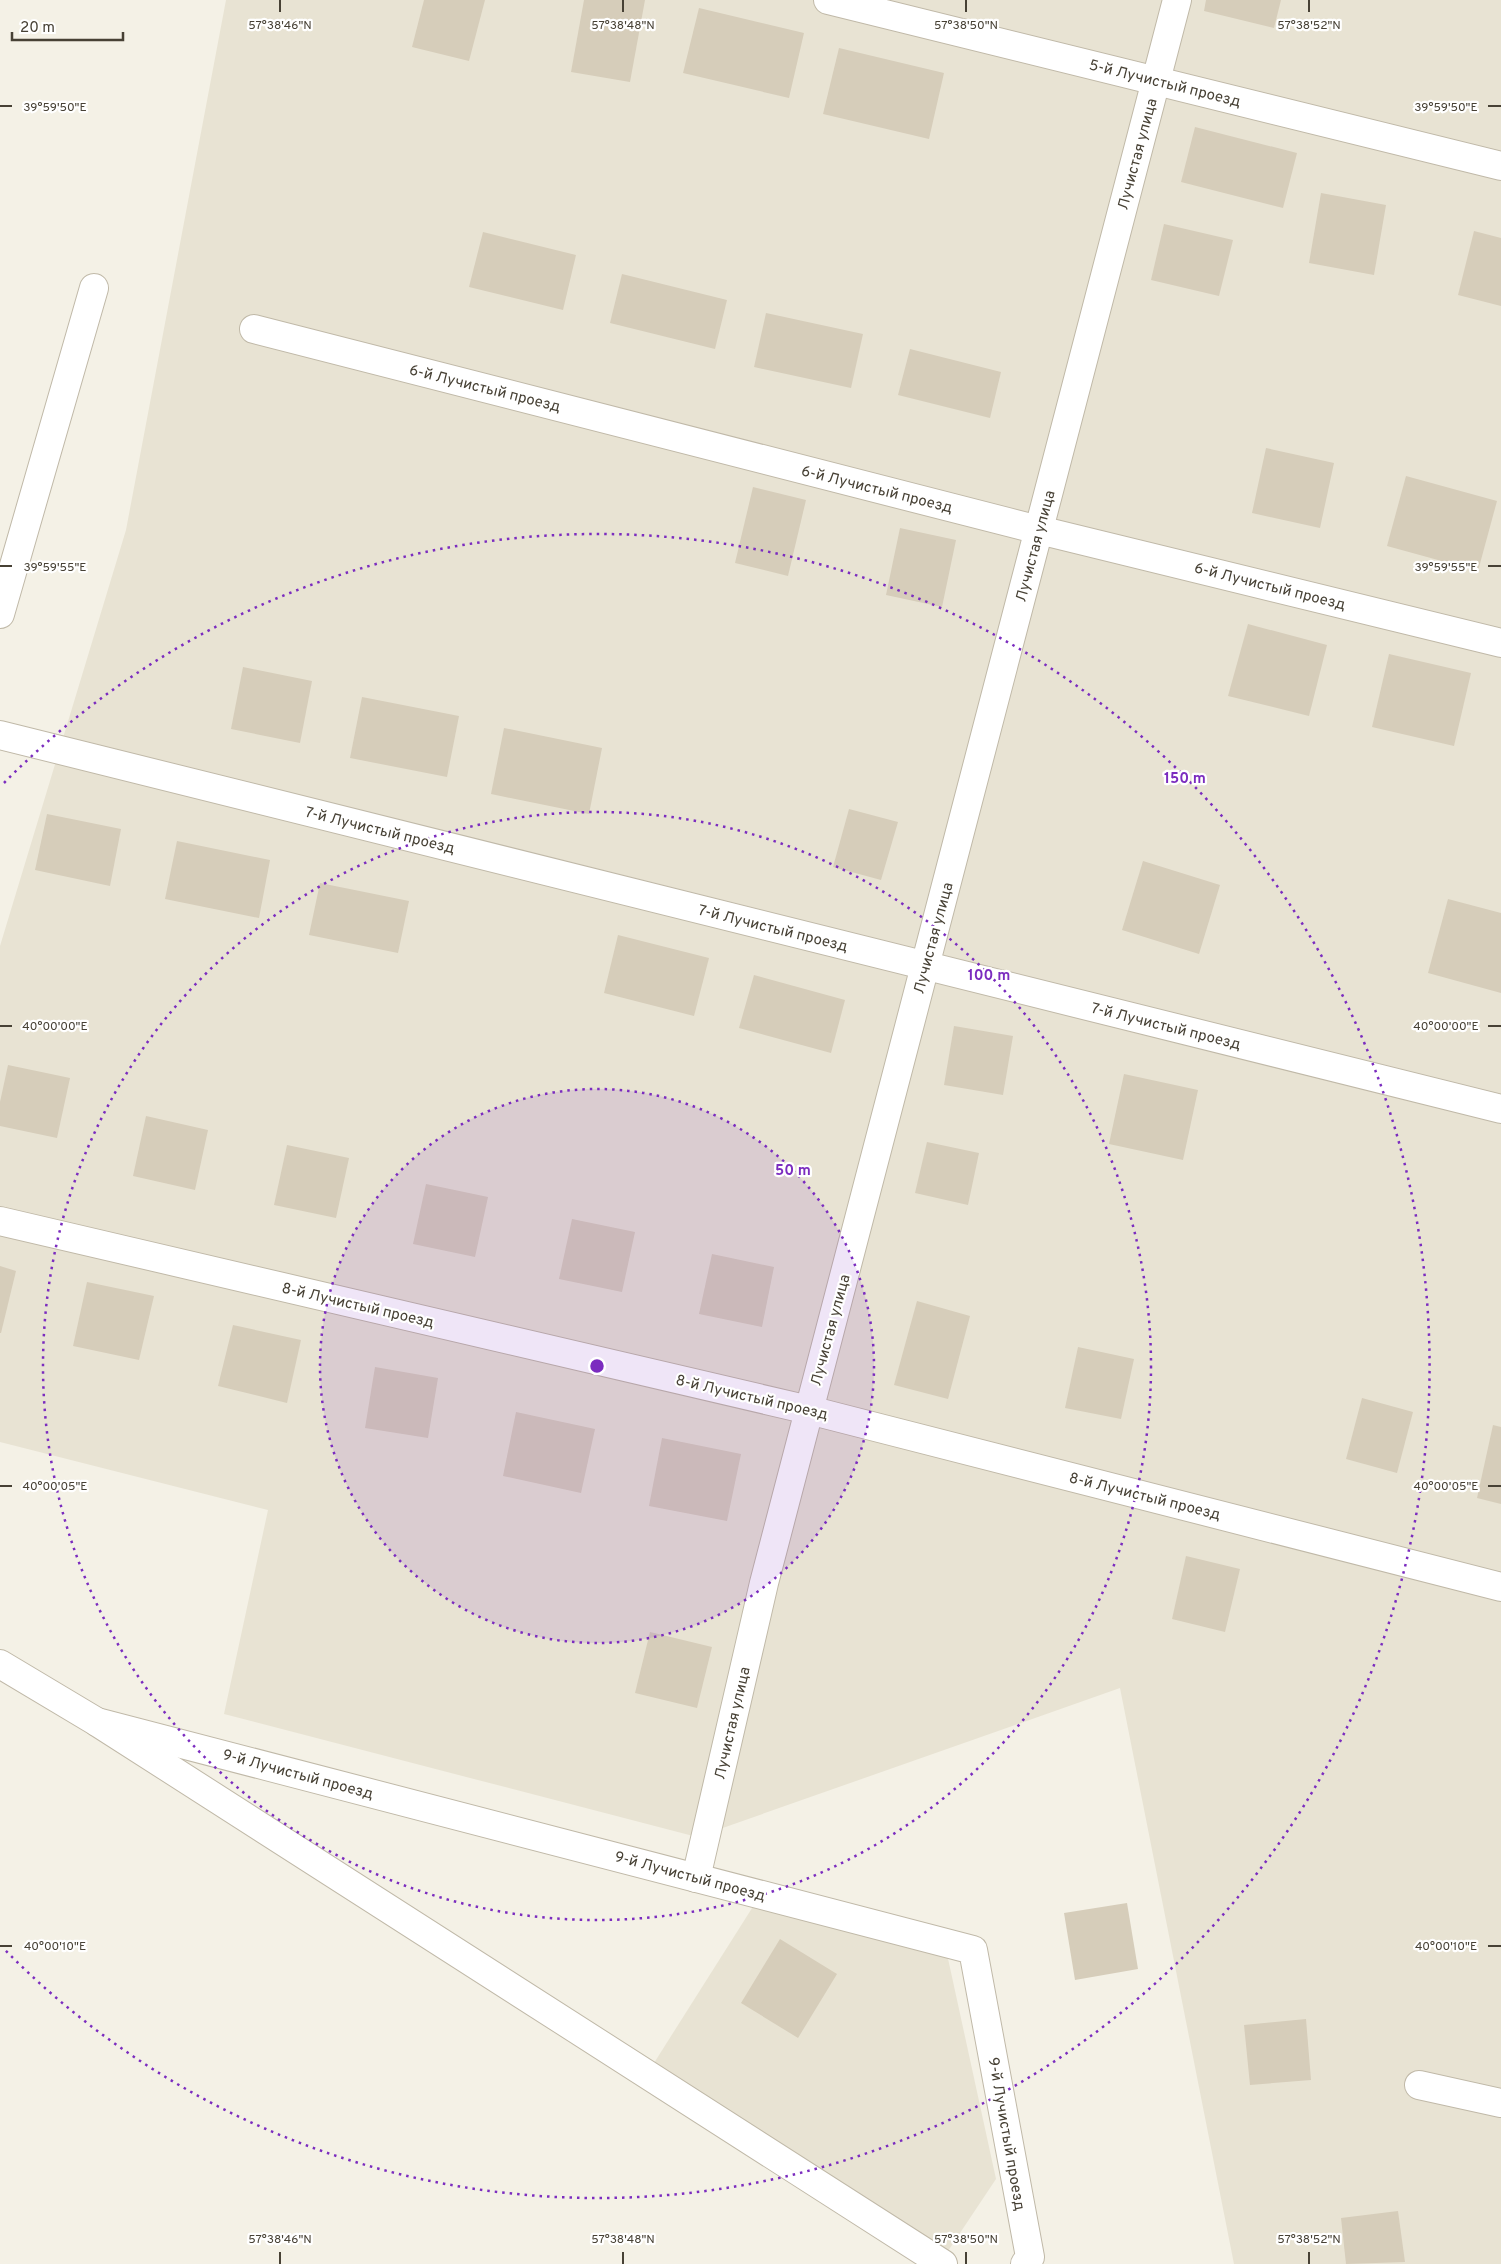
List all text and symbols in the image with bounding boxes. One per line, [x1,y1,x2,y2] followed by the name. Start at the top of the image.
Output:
[12,10,124,42] scale bar
[248,18,312,34] text: 57°38'46"N
[591,18,655,34] text: 57°38'48"N
[934,18,998,34] text: 57°38'50"N
[1277,18,1341,34] text: 57°38'52"N
[20,19,55,38] text: 20 m
[1087,56,1243,113] street label: 5-й Лучистый проезд
[1114,96,1163,212] street label: Лучистая улица
[23,100,87,116] text: 39°59'50"E
[1414,100,1478,116] text: 39°59'50"E
[407,361,562,417] street label: 6-й Лучистый проезд
[799,462,954,518] street label: 6-й Лучистый проезд
[1012,488,1061,604] street label: Лучистая улица
[1192,559,1347,615] street label: 6-й Лучистый проезд
[23,560,87,576] text: 39°59'55"E
[1414,560,1478,576] text: 39°59'55"E
[1164,770,1206,789] text: 150 m
[303,804,456,859] street label: 7-й Лучистый проезд
[910,880,959,996] street label: Лучистая улица
[696,902,849,957] street label: 7-й Лучистый проезд
[968,967,1010,986] text: 100 m
[1089,1000,1242,1055] street label: 7-й Лучистый проезд
[22,1019,88,1035] text: 40°00'00"E
[1413,1019,1479,1035] text: 40°00'00"E
[775,1162,811,1181] text: 50 m
[807,1272,856,1388] street label: Лучистая улица
[280,1280,436,1333] street label: 8-й Лучистый проезд
[588,1357,606,1375] centre of rings
[674,1372,830,1425] street label: 8-й Лучистый проезд
[1067,1469,1222,1526] street label: 8-й Лучистый проезд
[22,1479,88,1495] text: 40°00'05"E
[1413,1479,1479,1495] text: 40°00'05"E
[711,1665,756,1781] street label: Лучистая улица
[220,1746,375,1805] street label: 9-й Лучистый проезд
[612,1848,767,1907] street label: 9-й Лучистый проезд
[24,1939,86,1955] text: 40°00'10"E
[1415,1939,1477,1955] text: 40°00'10"E
[983,2056,1028,2212] street label: 9-й Лучистый проезд
[248,2232,312,2248] text: 57°38'46"N
[591,2232,655,2248] text: 57°38'48"N
[934,2232,998,2248] text: 57°38'50"N
[1277,2232,1341,2248] text: 57°38'52"N

